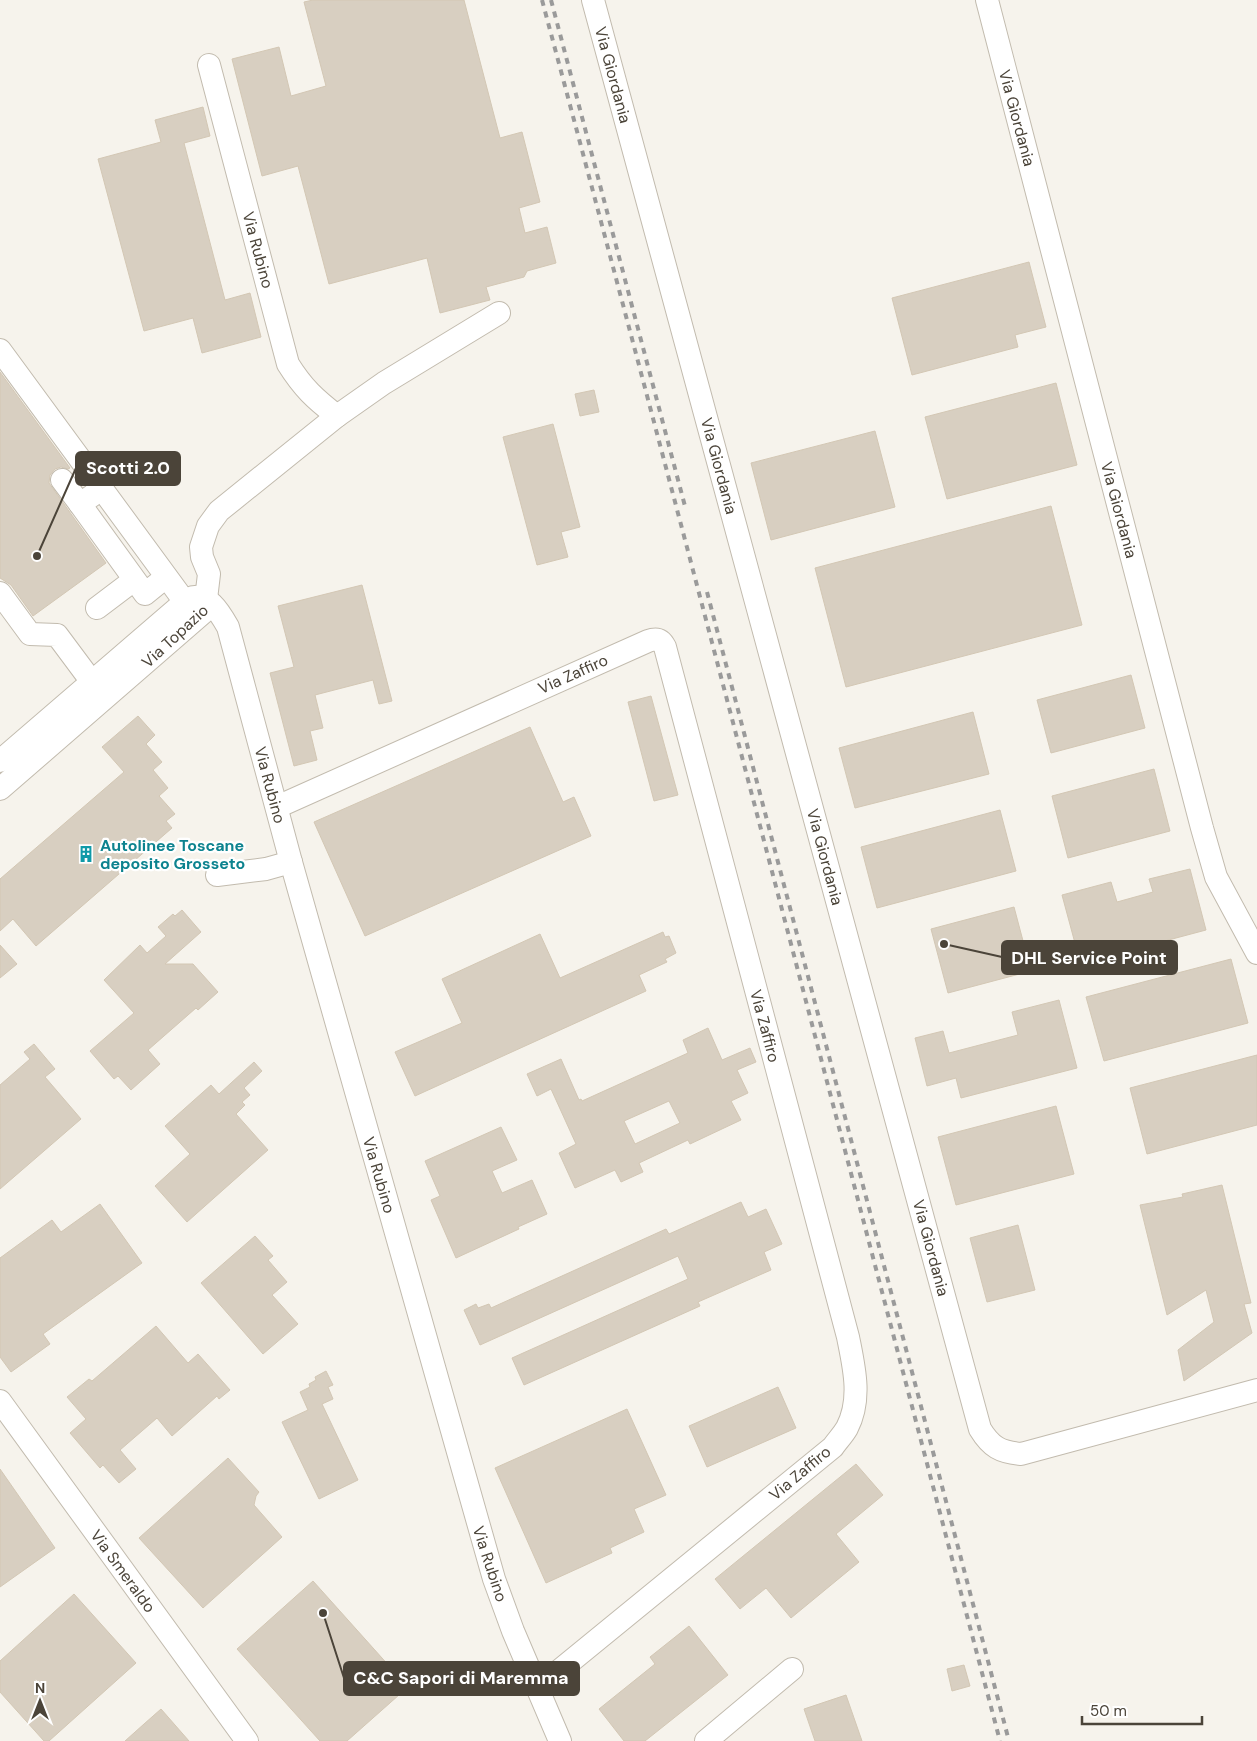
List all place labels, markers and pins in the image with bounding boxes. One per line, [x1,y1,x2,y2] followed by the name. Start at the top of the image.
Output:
[76,452,180,485] callout: Scotti 2.0
[100,835,245,874] place label: Autolinee Toscane deposito Grosseto
[76,844,96,864] building icon: Autolinee Toscane deposito Grosseto
[1002,941,1177,974] callout: DHL Service Point
[344,1662,579,1695] callout: C&C Sapori di Maremma

